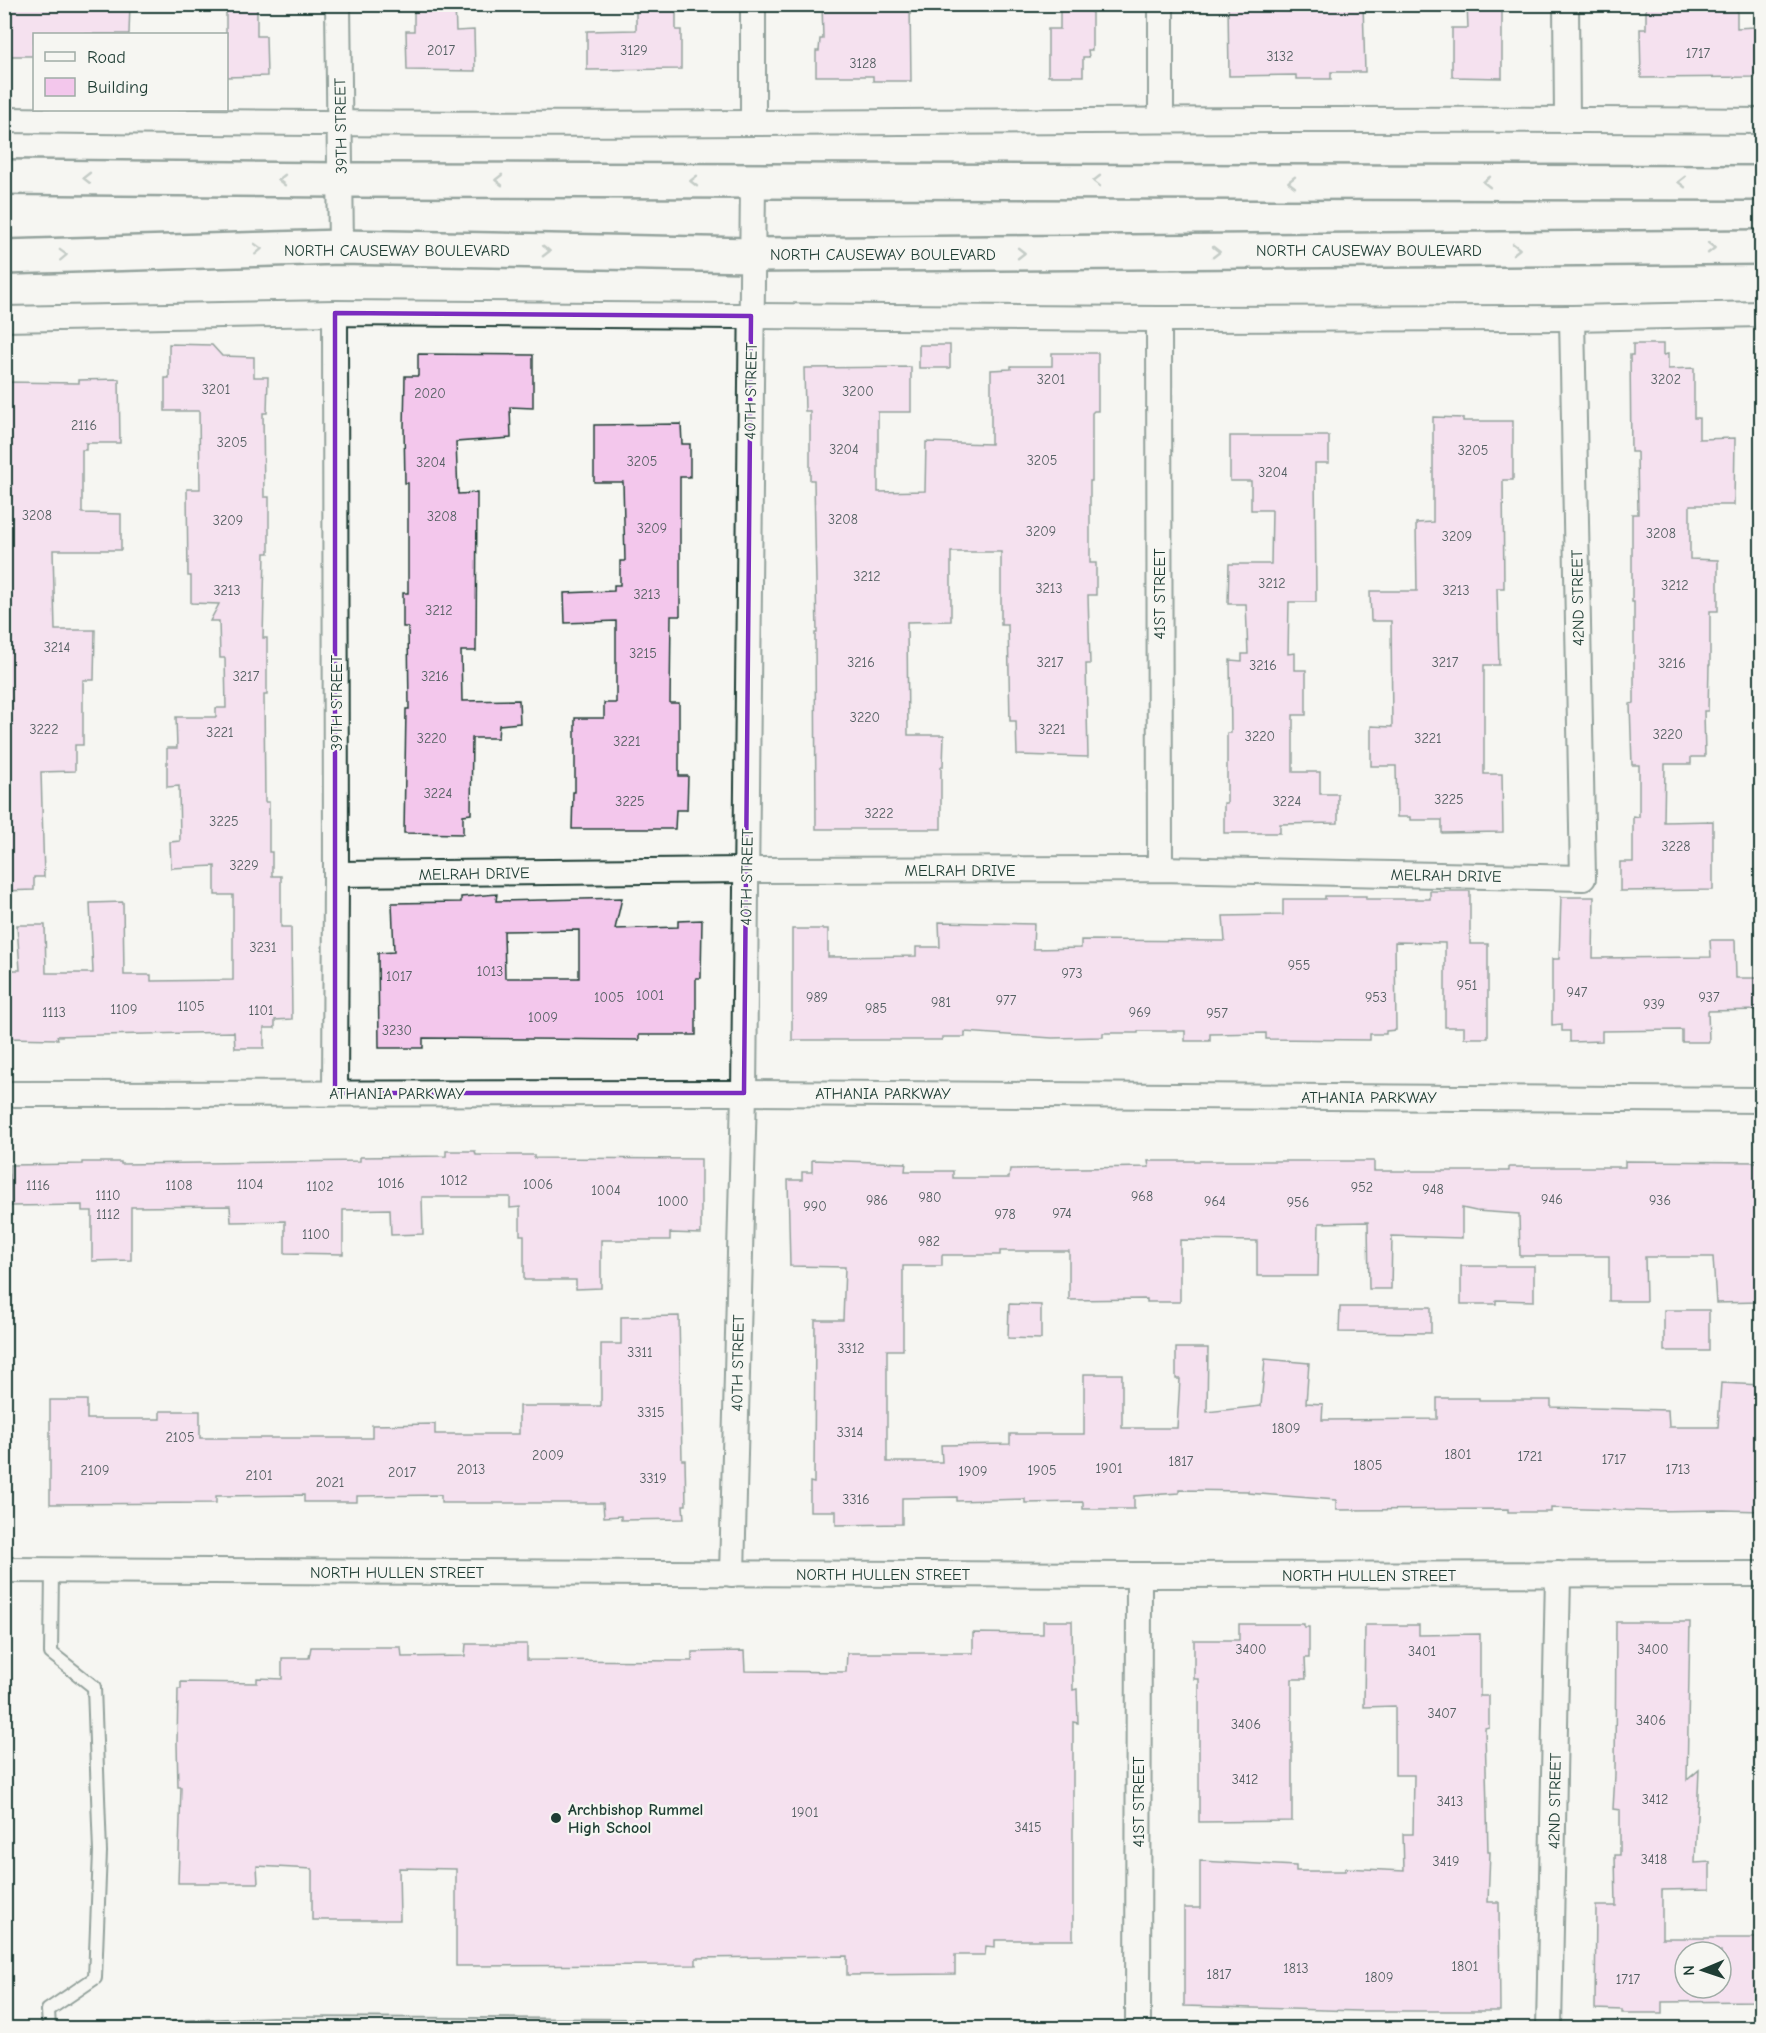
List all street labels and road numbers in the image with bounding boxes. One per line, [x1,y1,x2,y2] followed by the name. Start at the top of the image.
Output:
[331,77,351,174] street label: 39TH STREET
[284,242,510,260] street label: NORTH CAUSEWAY BOULEVARD
[1256,242,1482,260] street label: NORTH CAUSEWAY BOULEVARD
[770,246,996,264] street label: NORTH CAUSEWAY BOULEVARD
[741,342,761,440] street label: 40TH STREET
[1151,548,1169,639] street label: 41ST STREET
[1568,549,1588,646] street label: 42ND STREET
[328,654,346,751] street label: 39TH STREET
[737,828,757,926] street label: 40TH STREET
[905,862,1016,880] street label: MELRAH DRIVE
[418,864,530,884] street label: MELRAH DRIVE
[1390,866,1502,886] street label: MELRAH DRIVE
[329,1085,465,1103] street label: ATHANIA PARKWAY
[815,1085,951,1103] street label: ATHANIA PARKWAY
[1301,1089,1437,1107] street label: ATHANIA PARKWAY
[728,1314,748,1412] street label: 40TH STREET
[310,1564,485,1582] street label: NORTH HULLEN STREET
[796,1566,971,1584] street label: NORTH HULLEN STREET
[1282,1567,1457,1585] street label: NORTH HULLEN STREET
[1545,1752,1565,1849] street label: 42ND STREET
[1130,1756,1148,1847] street label: 41ST STREET

